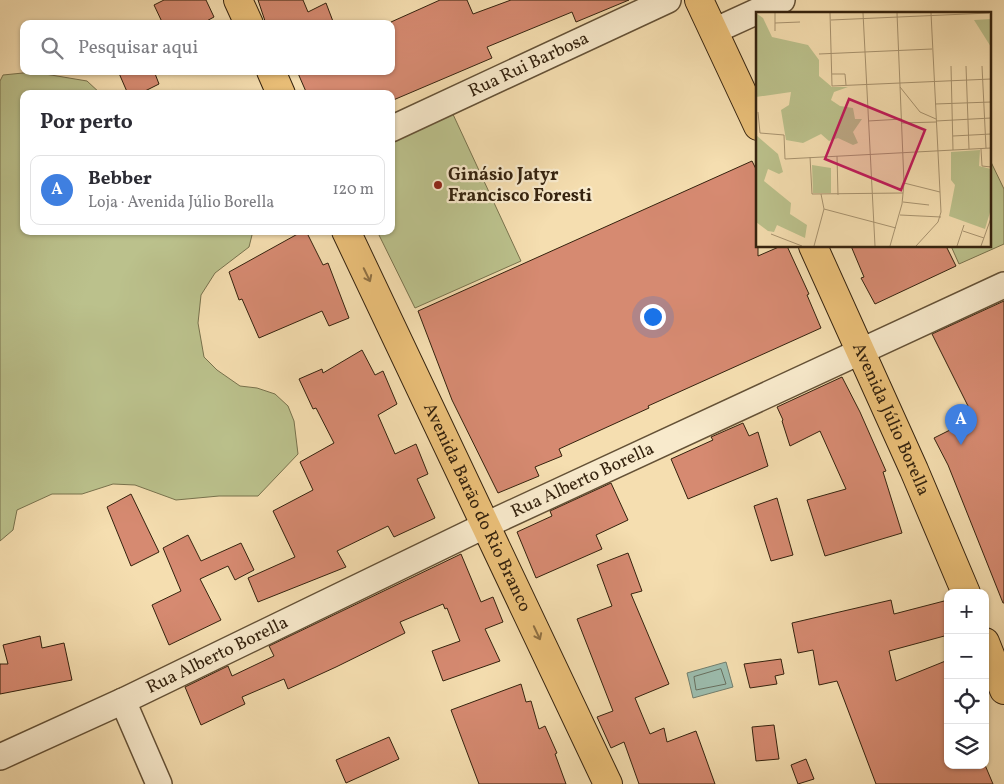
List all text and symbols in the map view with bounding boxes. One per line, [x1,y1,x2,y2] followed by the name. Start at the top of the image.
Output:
[756,12,992,248] inset map
[20,20,395,75] search box
[464,26,593,104] street label: Rua Rui Barbosa
[38,34,66,62] icon: search
[78,35,198,61] text: Pesquisar aqui
[40,108,133,137] text: Por perto
[448,163,592,209] place label: Ginásio Jatyr Francisco Foresti
[88,166,152,192] text: Bebber
[51,179,63,201] text: A
[332,179,374,201] text: 120 m
[432,179,444,191] marker: Ginásio Jatyr Francisco Foresti
[88,192,274,214] text: Loja · Avenida Júlio Borella
[363,267,372,282] one-way arrow
[640,304,666,330] your location
[846,339,936,500] street label: Avenida Júlio Borella
[417,399,537,616] street label: Avenida Barão do Rio Branco
[945,404,977,445] pin: A
[507,436,658,524] street label: Rua Alberto Borella
[944,589,989,769] map controls
[944,589,989,634] button: +
[142,610,293,700] street label: Rua Alberto Borella
[532,625,542,640] one-way arrow
[944,634,989,679] button: −
[944,679,989,724] button: locate
[944,724,989,769] button: layers

